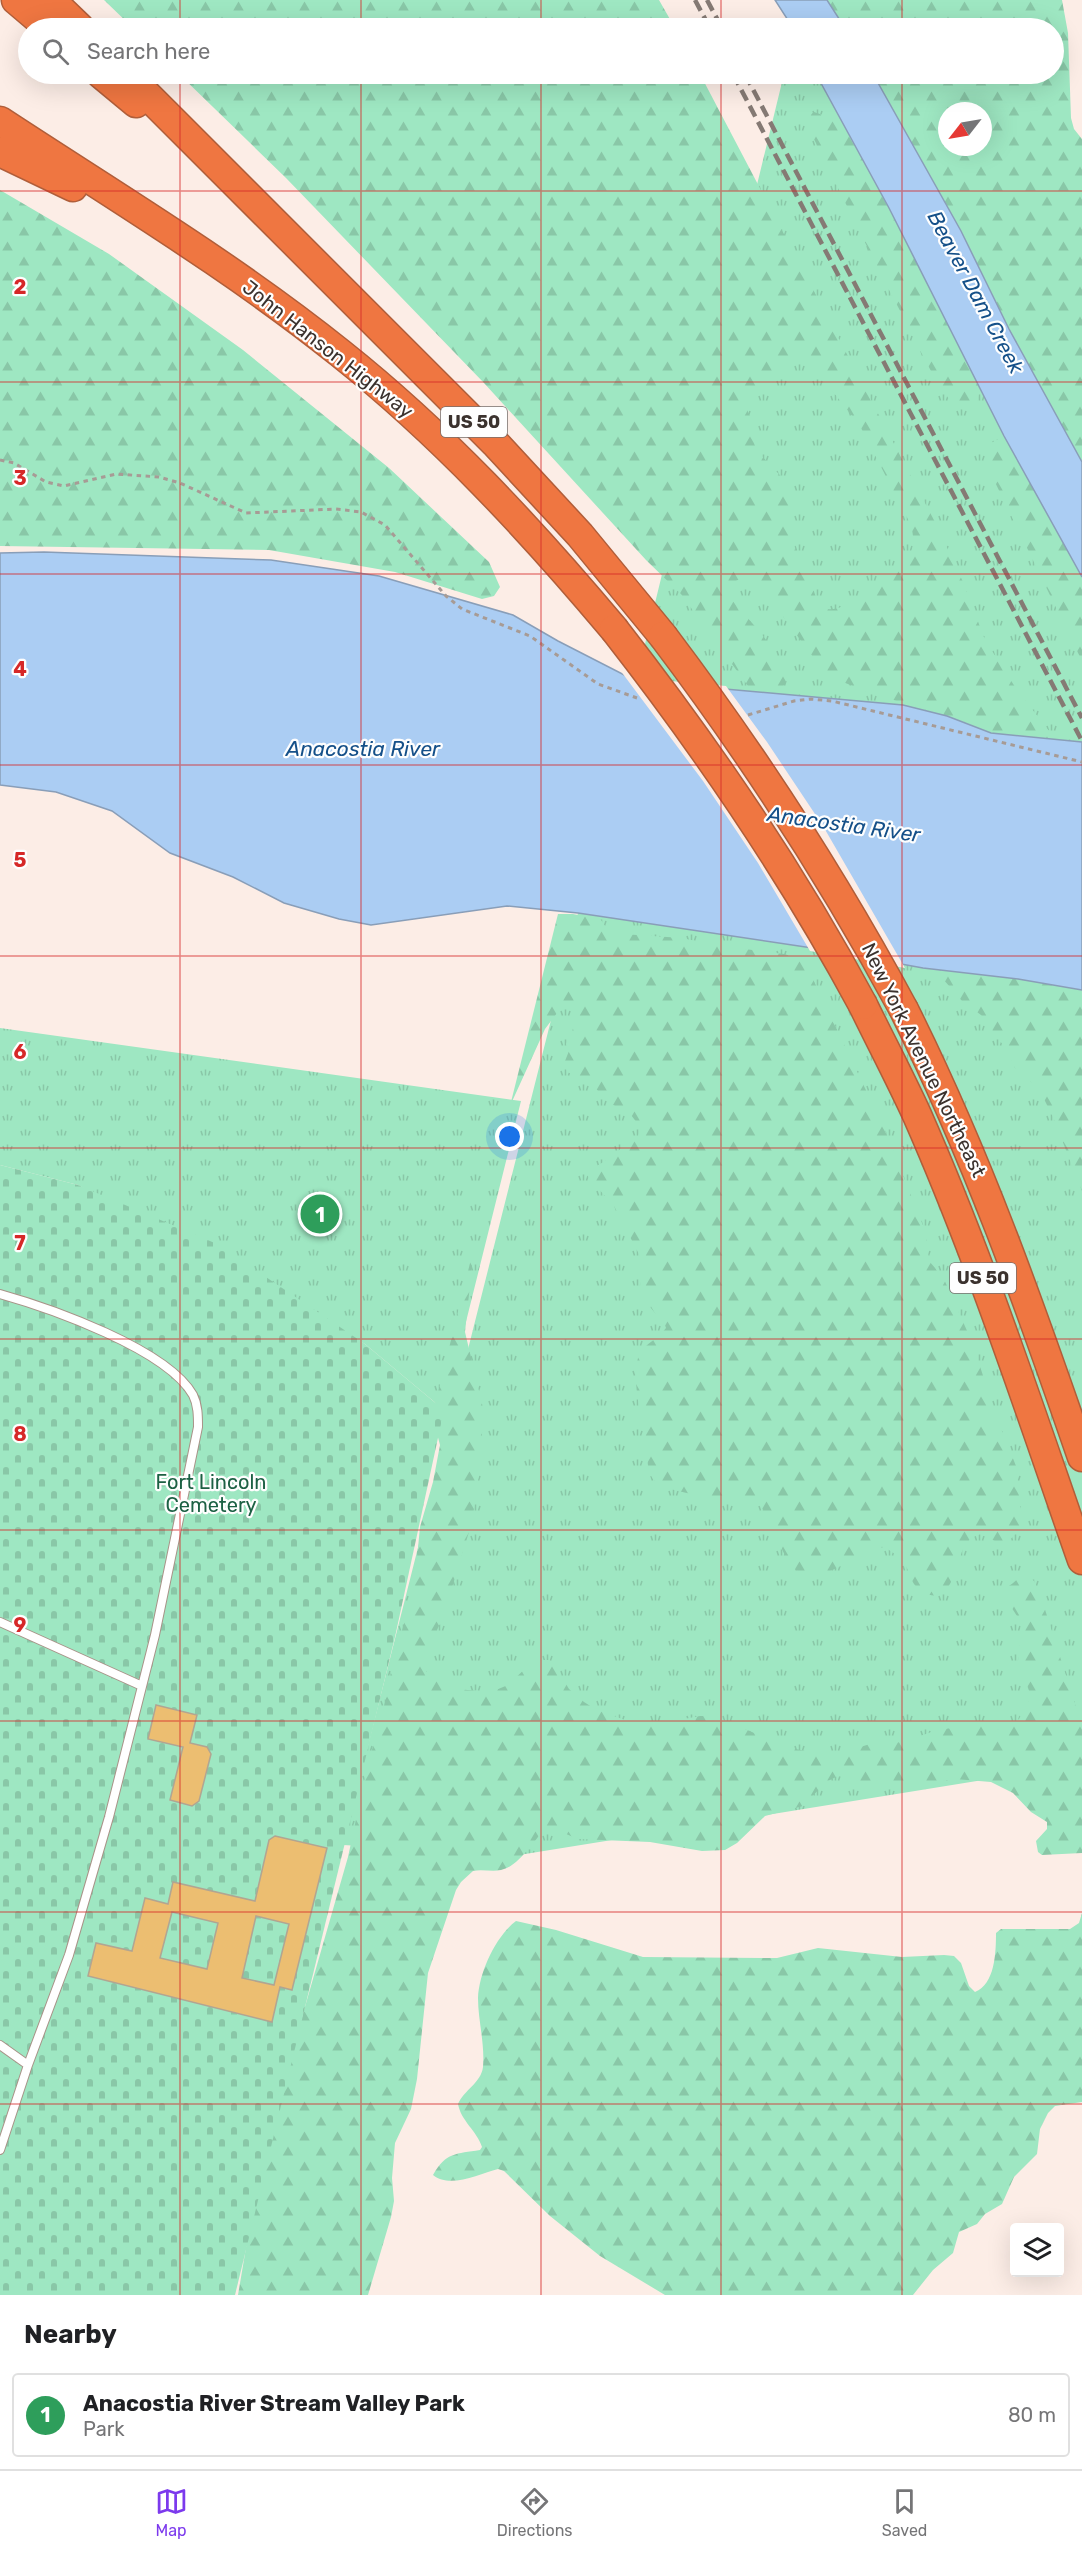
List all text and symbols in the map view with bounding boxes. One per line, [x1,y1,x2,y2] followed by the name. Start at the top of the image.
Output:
[18,18,1064,84] search box
[39,35,72,68] icon: search
[87,38,210,65] text: Search here
[938,102,992,156] north arrow
[923,206,1030,379] water label: Beaver Dam Creek
[14,275,27,299] text: 2
[238,275,418,423] street label: John Hanson Highway
[441,407,507,437] road number: US 50
[13,466,27,490] text: 3
[13,657,27,681] text: 4
[285,736,441,761] water label: Anacostia River
[765,801,923,847] water label: Anacostia River
[14,848,27,872] text: 5
[857,939,991,1181] street label: New York Avenue Northeast
[13,1040,27,1064] text: 6
[495,1122,524,1151] your location
[300,1192,340,1236] pin: 1
[14,1231,26,1255] text: 7
[950,1263,1016,1293] road number: US 50
[13,1422,27,1446] text: 8
[156,1470,266,1517] park label: Fort Lincoln Cemetery
[14,1613,27,1637] text: 9
[1010,2223,1064,2277] map controls
[1010,2223,1064,2277] button: layers
[24,2319,117,2350] text: Nearby
[83,2390,465,2417] text: Anacostia River Stream Valley Park
[41,2403,50,2427] text: 1
[1008,2403,1056,2427] text: 80 m
[83,2417,125,2441] text: Park
[155,2485,188,2540] tab: Map
[497,2485,573,2540] tab: Directions
[882,2485,927,2540] tab: Saved

